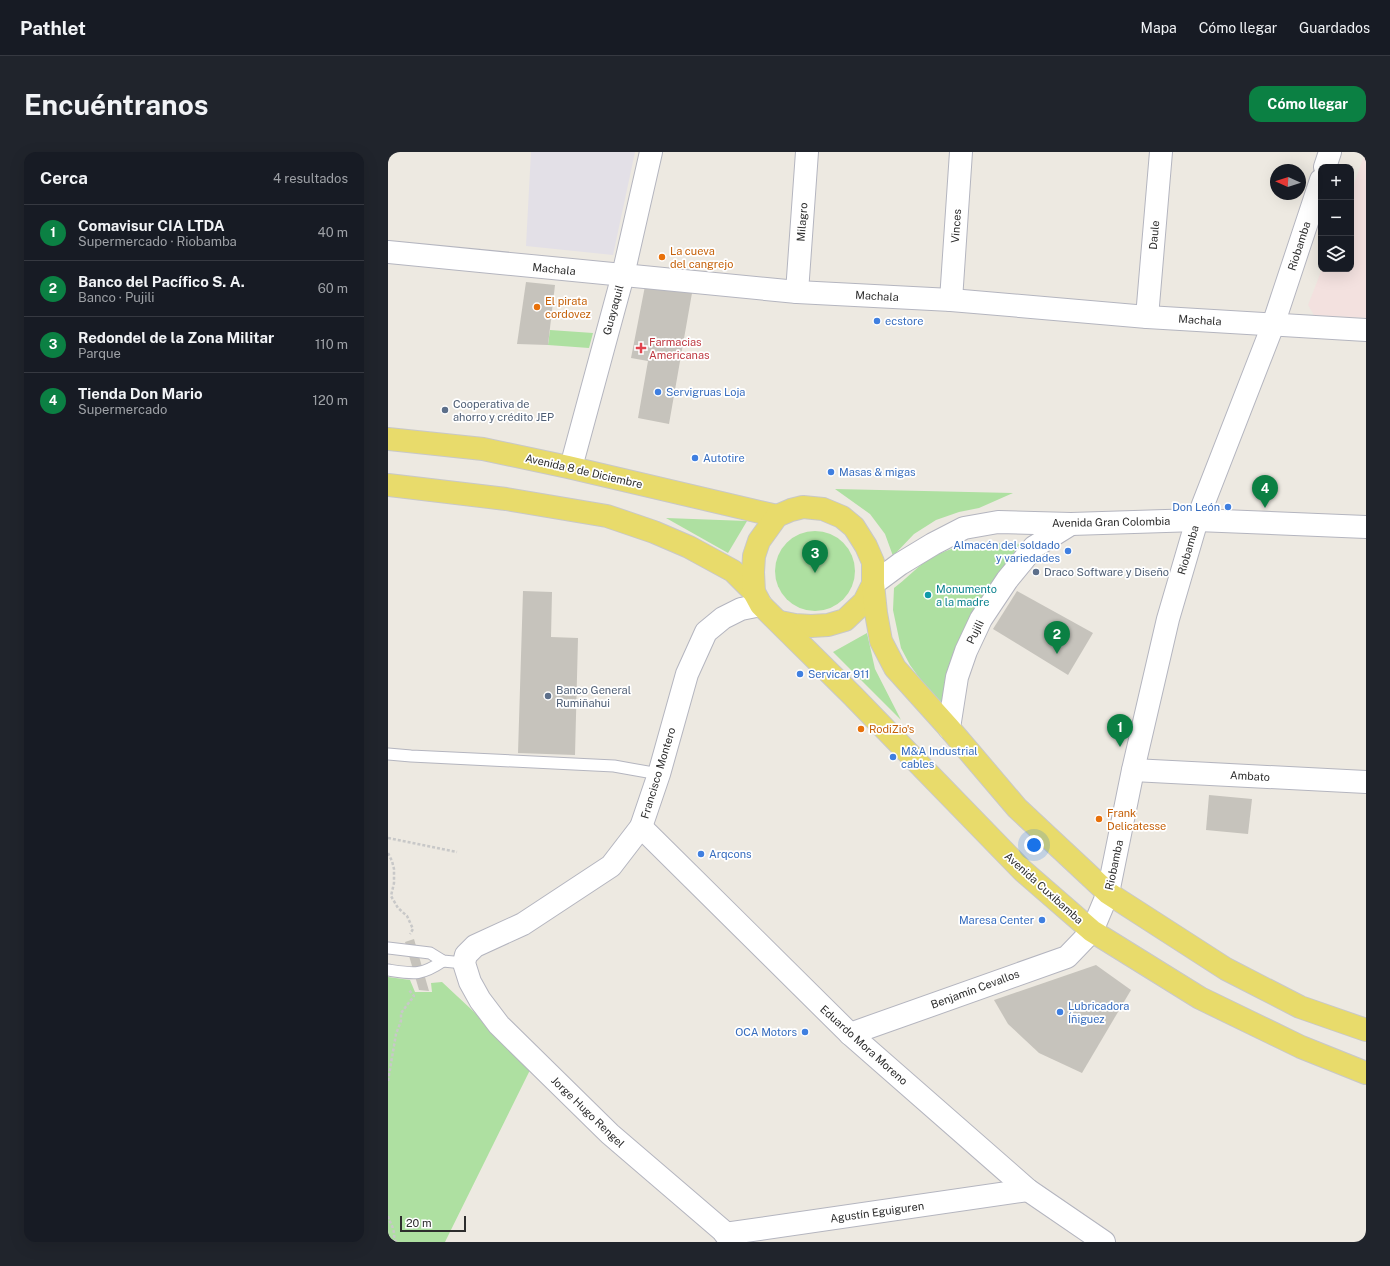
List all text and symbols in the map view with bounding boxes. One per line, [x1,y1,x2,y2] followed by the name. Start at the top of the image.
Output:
[20,17,86,39] text: Pathlet
[1141,20,1177,36] text: Mapa
[1199,20,1277,36] text: Cómo llegar
[1299,20,1370,36] text: Guardados
[1249,86,1366,122] button: Cómo llegar
[24,88,209,121] text: Encuéntranos
[1270,164,1306,200] north arrow
[1318,164,1354,272] map controls
[1318,164,1354,200] button: +
[40,168,88,188] text: Cerca
[273,171,348,186] text: 4 resultados
[1318,200,1354,236] button: −
[795,202,809,242] street label: Milagro
[949,208,963,244] street label: Vinces
[78,217,225,234] text: Comavisur CIA LTDA
[1147,220,1161,250] street label: Daule
[1285,220,1313,272] street label: Riobamba
[50,225,56,240] text: 1
[317,225,348,240] text: 40 m
[78,234,237,249] text: Supermercado · Riobamba
[1318,236,1354,272] button: layers
[670,245,733,270] place label: La cueva del cangrejo
[657,252,667,262] marker: La cueva del cangrejo
[532,261,576,277] street label: Machala
[78,273,245,290] text: Banco del Pacífico S. A.
[49,281,57,296] text: 2
[318,281,348,296] text: 60 m
[601,284,625,336] street label: Guayaquil
[855,289,899,303] street label: Machala
[78,290,155,305] text: Banco · Pujili
[545,295,591,320] place label: El pirata cordovez
[532,302,542,312] marker: El pirata cordovez
[1178,312,1222,328] street label: Machala
[885,315,923,327] place label: ecstore
[872,316,882,326] marker: ecstore
[78,329,274,346] text: Redondel de la Zona Militar
[649,336,710,361] place label: Farmacias Americanas
[49,337,57,352] text: 3
[315,337,348,352] text: 110 m
[636,343,646,353] marker: Farmacias Americanas
[78,346,121,361] text: Parque
[78,385,203,402] text: Tienda Don Mario
[666,386,745,398] place label: Servigruas Loja
[653,387,663,397] marker: Servigruas Loja
[49,393,57,408] text: 4
[313,393,348,408] text: 120 m
[453,398,554,423] place label: Cooperativa de ahorro y crédito JEP
[78,402,167,417] text: Supermercado
[440,405,450,415] marker: Cooperativa de ahorro y crédito JEP
[524,452,644,490] street label: Avenida 8 de Diciembre
[703,452,745,464] place label: Autotire
[690,453,700,463] marker: Autotire
[839,466,916,478] place label: Masas & migas
[826,467,836,477] marker: Masas & migas
[1252,475,1278,508] pin: 4
[1172,501,1220,513] place label: Don León
[1223,502,1233,512] marker: Don León
[1052,515,1170,529] street label: Avenida Gran Colombia
[1175,524,1201,576] street label: Riobamba
[953,539,1060,564] place label: Almacén del soldado y variedades
[802,540,828,573] pin: 3
[1063,546,1073,556] marker: Almacén del soldado y variedades
[1044,566,1169,578] place label: Draco Software y Diseño
[1031,567,1041,577] marker: Draco Software y Diseño
[936,583,997,608] place label: Monumento a la madre
[923,590,933,600] marker: Monumento a la madre
[964,618,986,646] street label: Pujili
[1044,621,1070,654] pin: 2
[808,668,869,680] place label: Servicar 911
[795,669,805,679] marker: Servicar 911
[556,684,631,709] place label: Banco General Rumiñahui
[543,691,553,701] marker: Banco General Rumiñahui
[1107,714,1133,747] pin: 1
[869,723,915,735] place label: RodiZio's
[856,724,866,734] marker: RodiZio's
[638,726,678,820] street label: Francisco Montero
[901,745,978,770] place label: M&A Industrial cables
[888,752,898,762] marker: M&A Industrial cables
[1230,769,1270,783] street label: Ambato
[1107,807,1166,832] place label: Frank Delicatesse
[1094,814,1104,824] marker: Frank Delicatesse
[1024,835,1044,855] your location
[1103,839,1125,891] street label: Riobamba
[709,848,752,860] place label: Arqcons
[696,849,706,859] marker: Arqcons
[1003,850,1085,926] street label: Avenida Cuxibamba
[959,914,1034,926] place label: Maresa Center
[1037,915,1047,925] marker: Maresa Center
[929,967,1021,1011] street label: Benjamín Cevallos
[1068,1000,1129,1025] place label: Lubricadora Íñiguez
[818,1003,910,1087] street label: Eduardo Mora Moreno
[1055,1007,1065,1017] marker: Lubricadora Íñiguez
[735,1026,797,1038] place label: OCA Motors
[800,1027,810,1037] marker: OCA Motors
[549,1074,627,1150] street label: Jorge Hugo Rengel
[829,1199,925,1225] street label: Agustín Eguiguren
[400,1214,466,1233] scale bar
[406,1217,431,1229] text: 20 m

